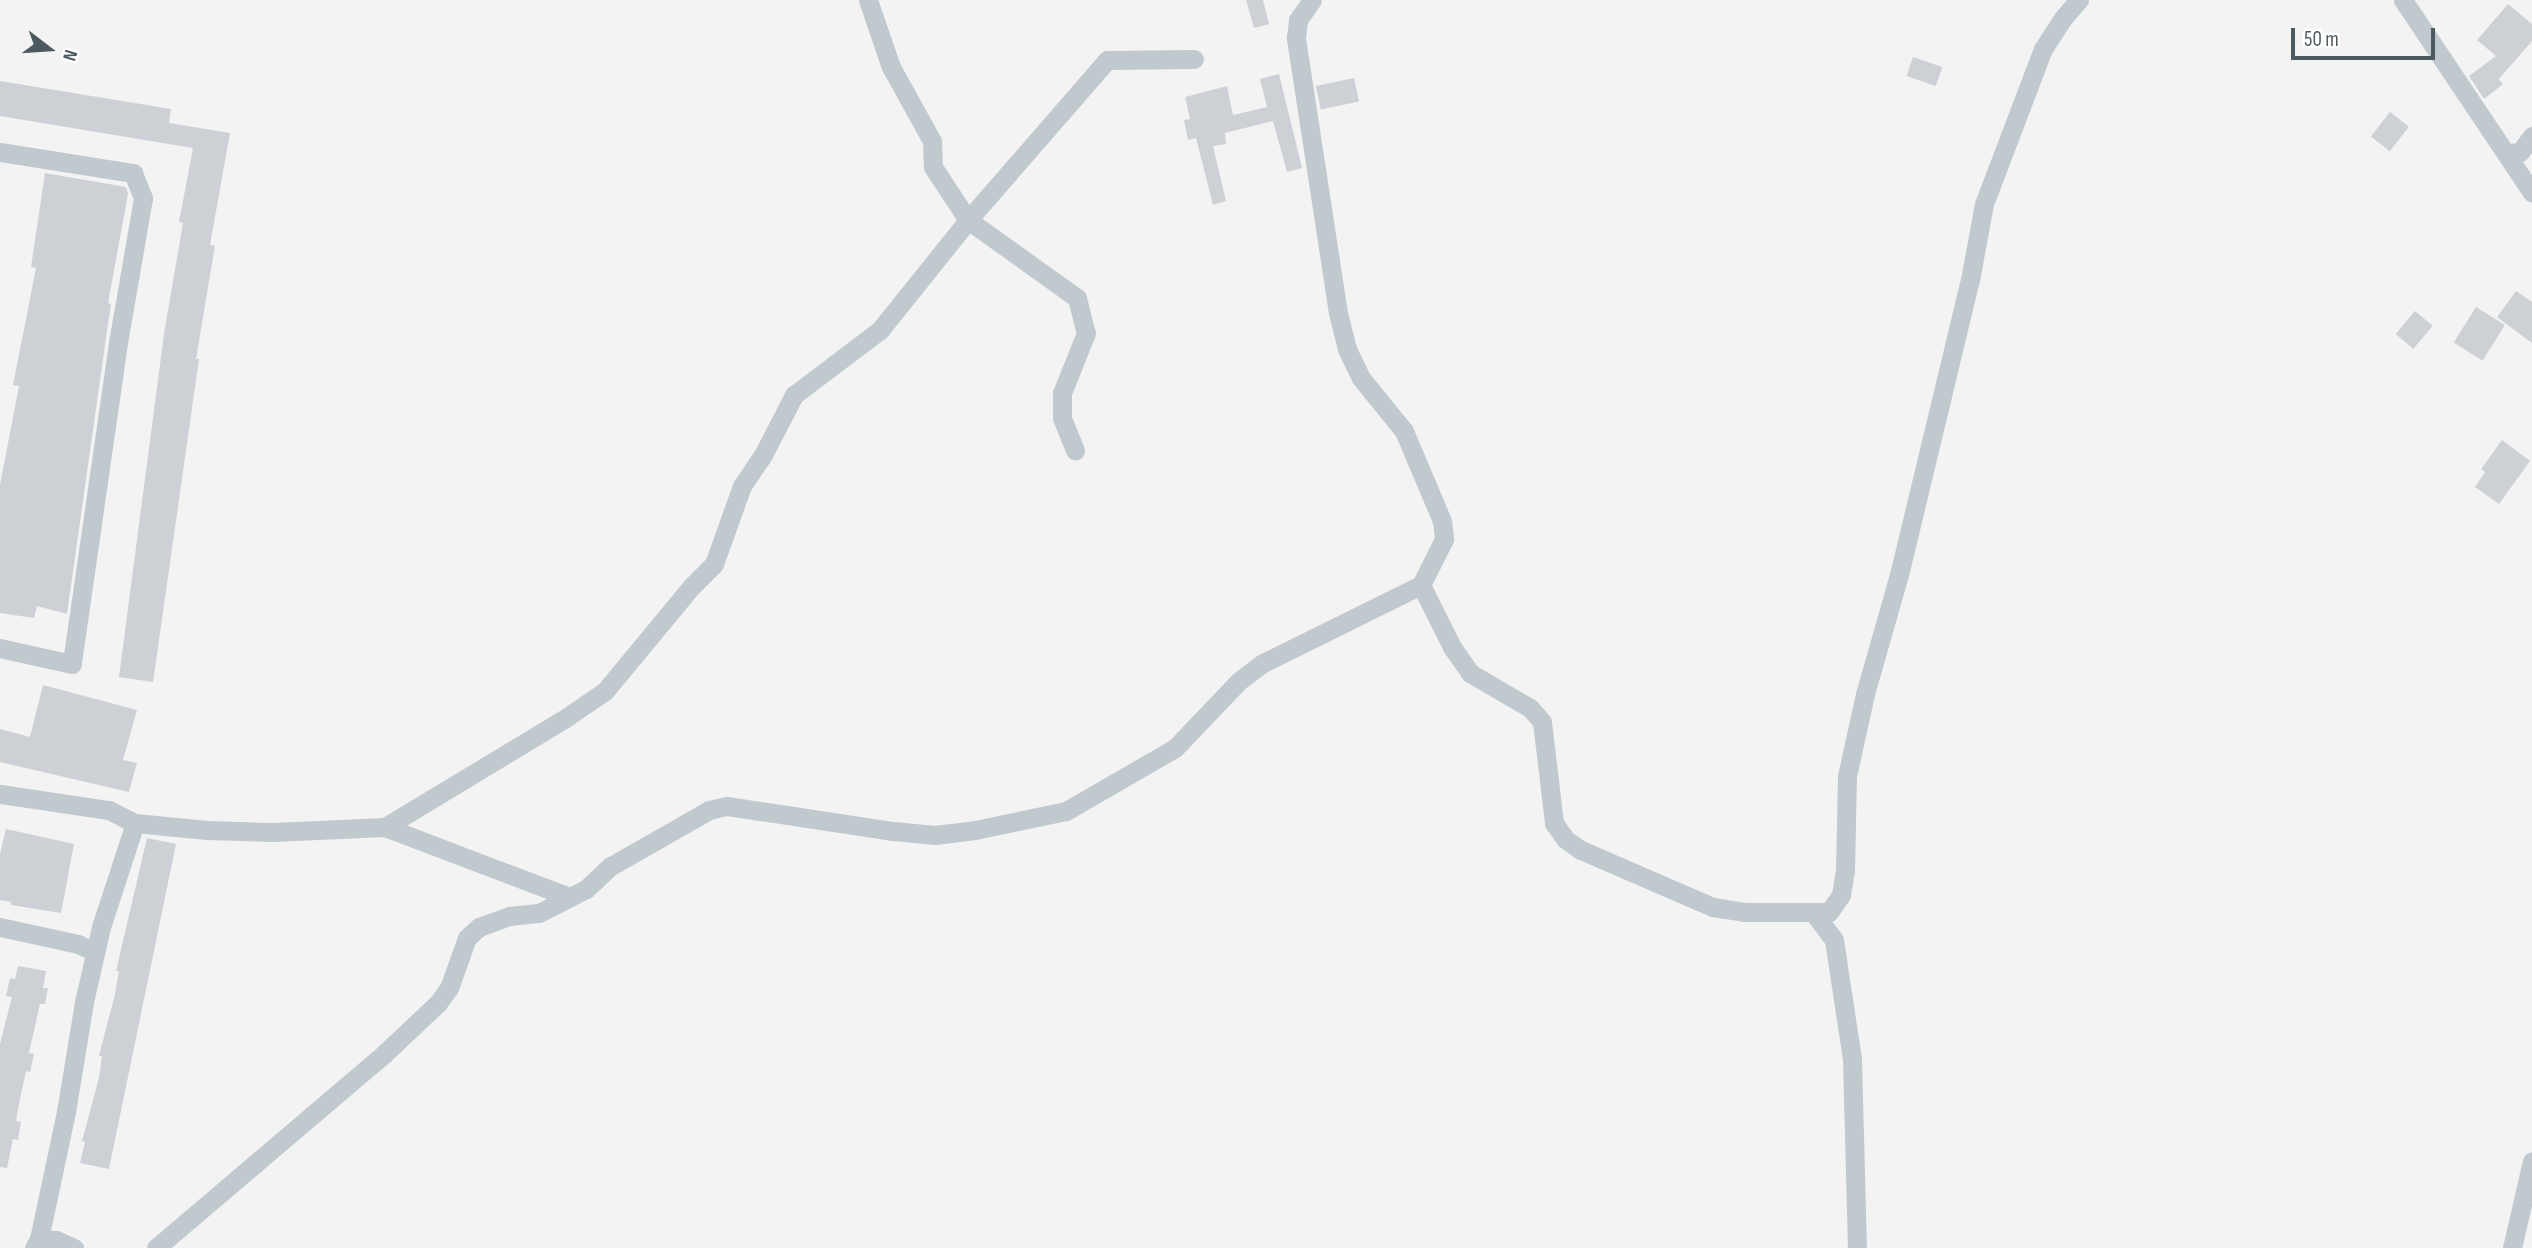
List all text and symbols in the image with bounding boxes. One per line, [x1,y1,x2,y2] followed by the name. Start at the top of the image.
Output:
[14,14,84,84] north arrow
[2294,14,2438,58] scale bar
[2304,27,2339,52] text: 50 m
[57,47,82,64] text: N

